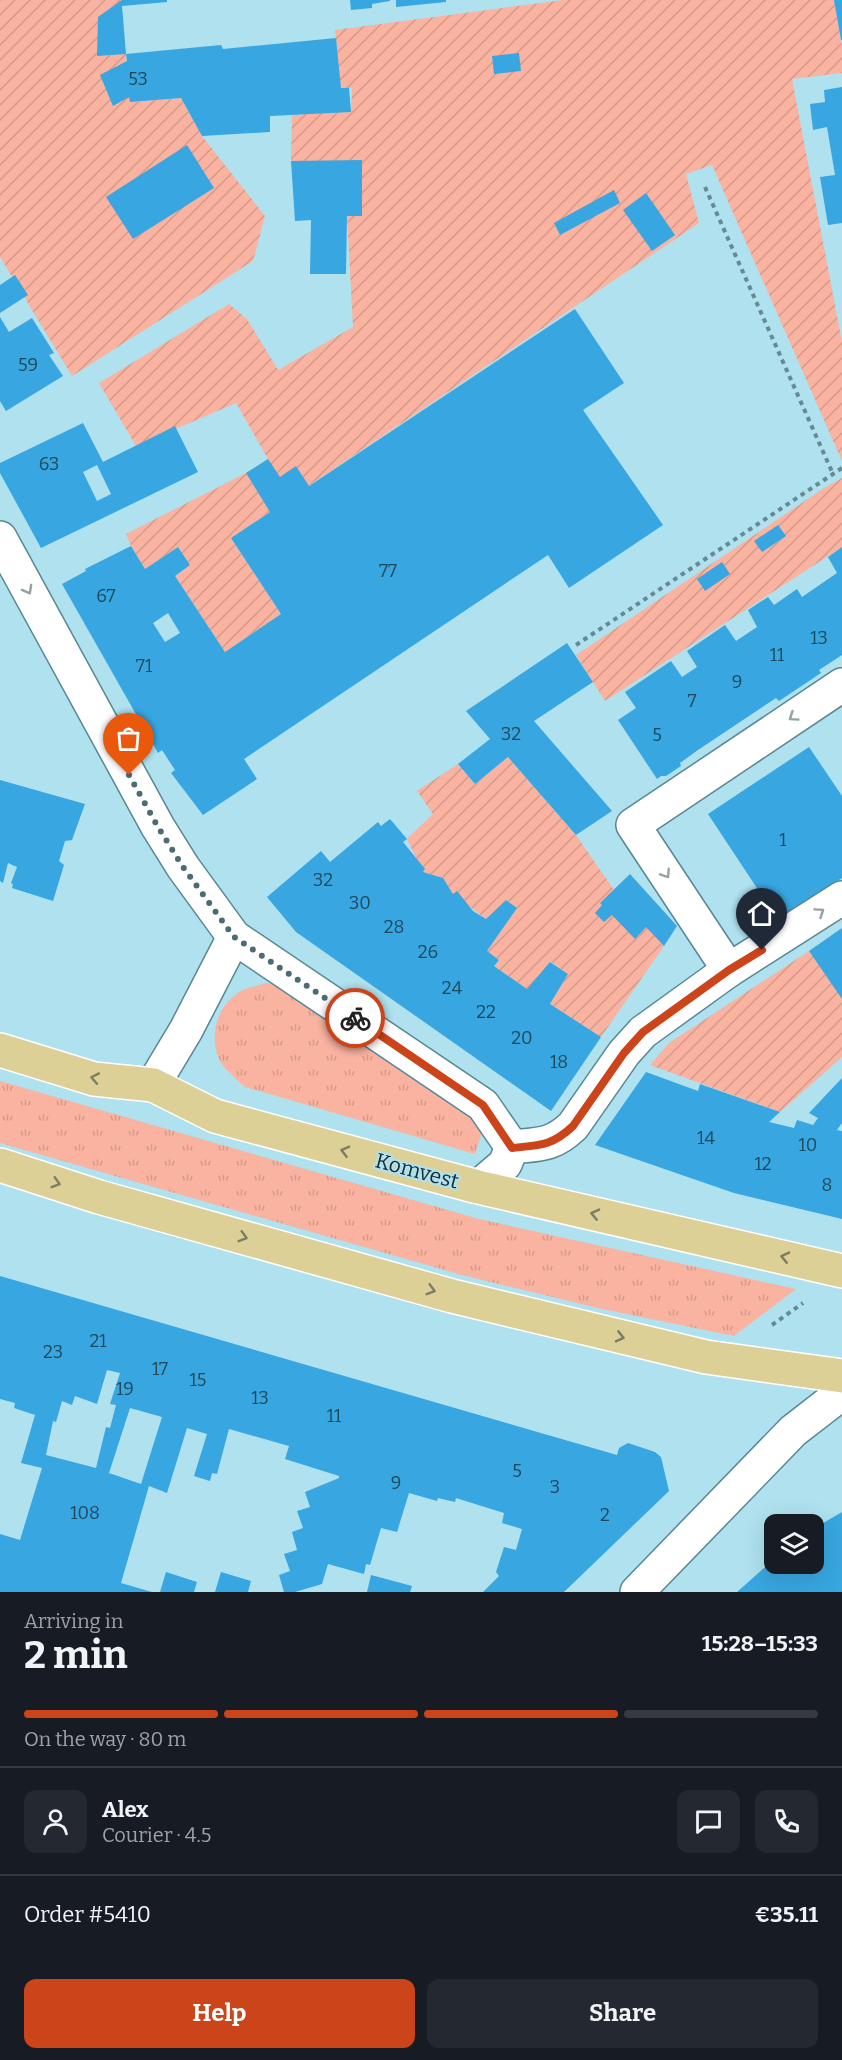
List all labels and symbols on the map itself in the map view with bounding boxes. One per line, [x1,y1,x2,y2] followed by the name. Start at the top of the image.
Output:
[128,68,148,90] house number: 53
[18,354,38,376] house number: 59
[39,453,59,475] house number: 63
[379,560,397,582] house number: 77
[21,583,32,594] one-way arrow
[96,585,116,607] house number: 67
[810,627,828,649] house number: 13
[770,644,785,666] house number: 11
[136,655,153,677] house number: 71
[732,671,742,693] house number: 9
[687,690,697,712] house number: 7
[789,710,800,721] one-way arrow
[103,713,154,775] pin
[501,723,521,745] house number: 32
[652,724,662,746] house number: 5
[779,829,787,851] house number: 1
[658,867,669,878] one-way arrow
[313,869,333,891] house number: 32
[736,888,787,950] pin
[349,892,371,914] house number: 30
[813,909,824,920] one-way arrow
[384,916,404,938] house number: 28
[418,941,438,963] house number: 26
[442,977,463,999] house number: 24
[325,988,385,1048] courier
[476,1001,496,1023] house number: 22
[511,1027,533,1049] house number: 20
[550,1051,568,1073] house number: 18
[90,1072,100,1085] one-way arrow
[697,1127,715,1149] house number: 14
[799,1134,817,1156] house number: 10
[340,1146,351,1158] one-way arrow
[372,1147,462,1195] street label: Komvest
[754,1153,772,1175] house number: 12
[822,1174,832,1196] house number: 8
[50,1176,61,1188] one-way arrow
[590,1208,600,1221] one-way arrow
[237,1230,248,1242] one-way arrow
[780,1251,790,1264] one-way arrow
[425,1283,436,1295] one-way arrow
[615,1329,625,1342] one-way arrow
[89,1330,107,1352] house number: 21
[43,1341,63,1363] house number: 23
[152,1358,168,1380] house number: 17
[190,1369,206,1391] house number: 15
[116,1378,134,1400] house number: 19
[251,1387,269,1409] house number: 13
[327,1405,342,1427] house number: 11
[512,1460,522,1482] house number: 5
[391,1472,401,1494] house number: 9
[550,1476,560,1498] house number: 3
[70,1502,100,1524] house number: 108
[600,1504,610,1526] house number: 2

